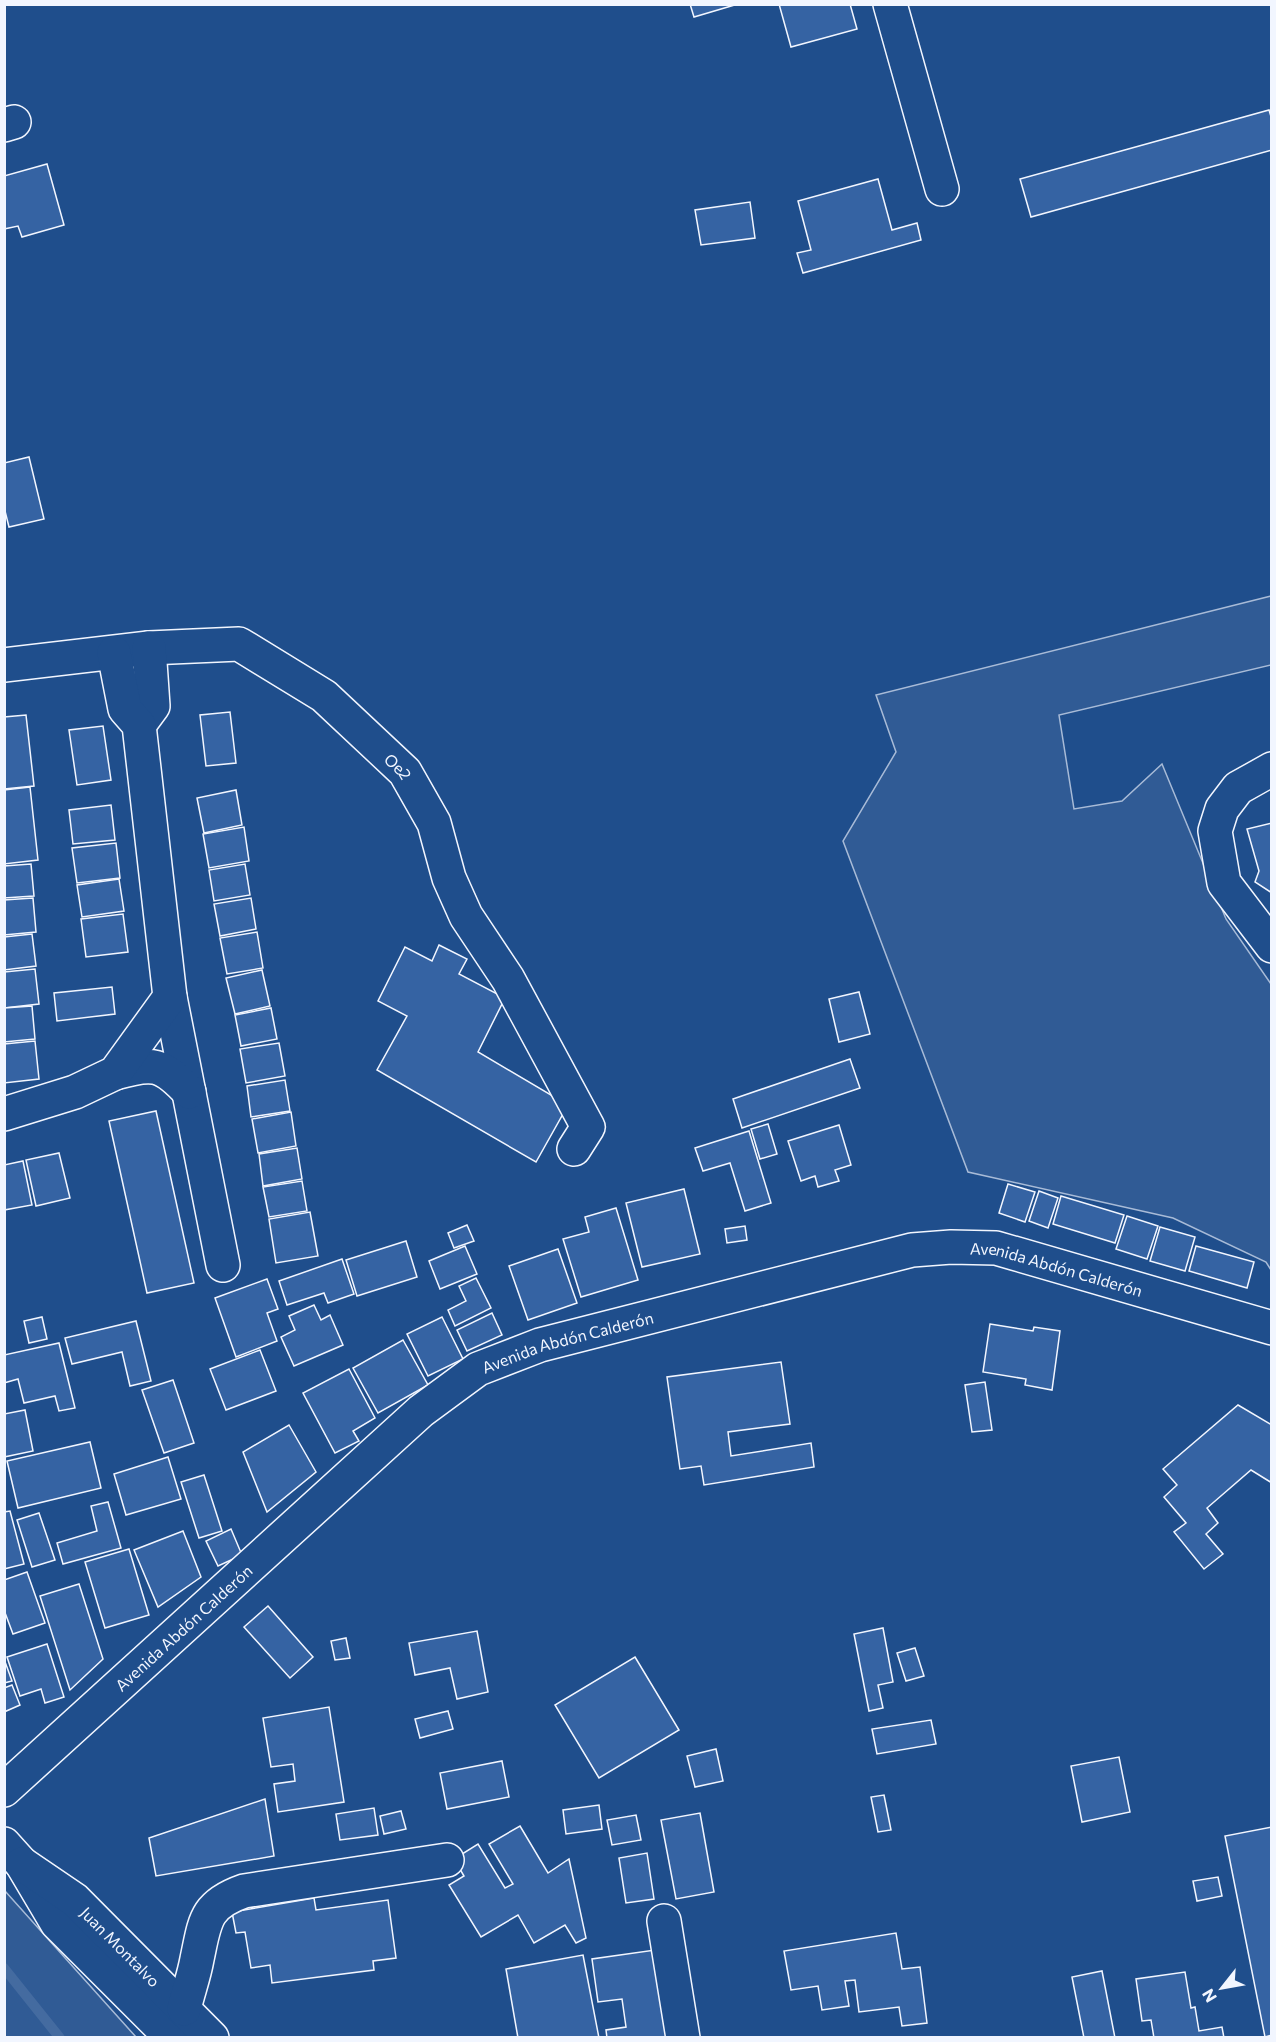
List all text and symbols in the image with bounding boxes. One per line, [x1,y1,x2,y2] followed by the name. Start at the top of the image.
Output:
[381,749,416,782] street label: Oe2
[970,1238,1145,1300] street label: Avenida Abdón Calderón
[479,1307,655,1376] street label: Avenida Abdón Calderón
[111,1560,255,1694] street label: Avenida Abdón Calderón
[77,1902,164,1990] street label: Juan Montalvo
[1192,1958,1252,2018] north arrow
[1197,1986,1220,2006] text: N

